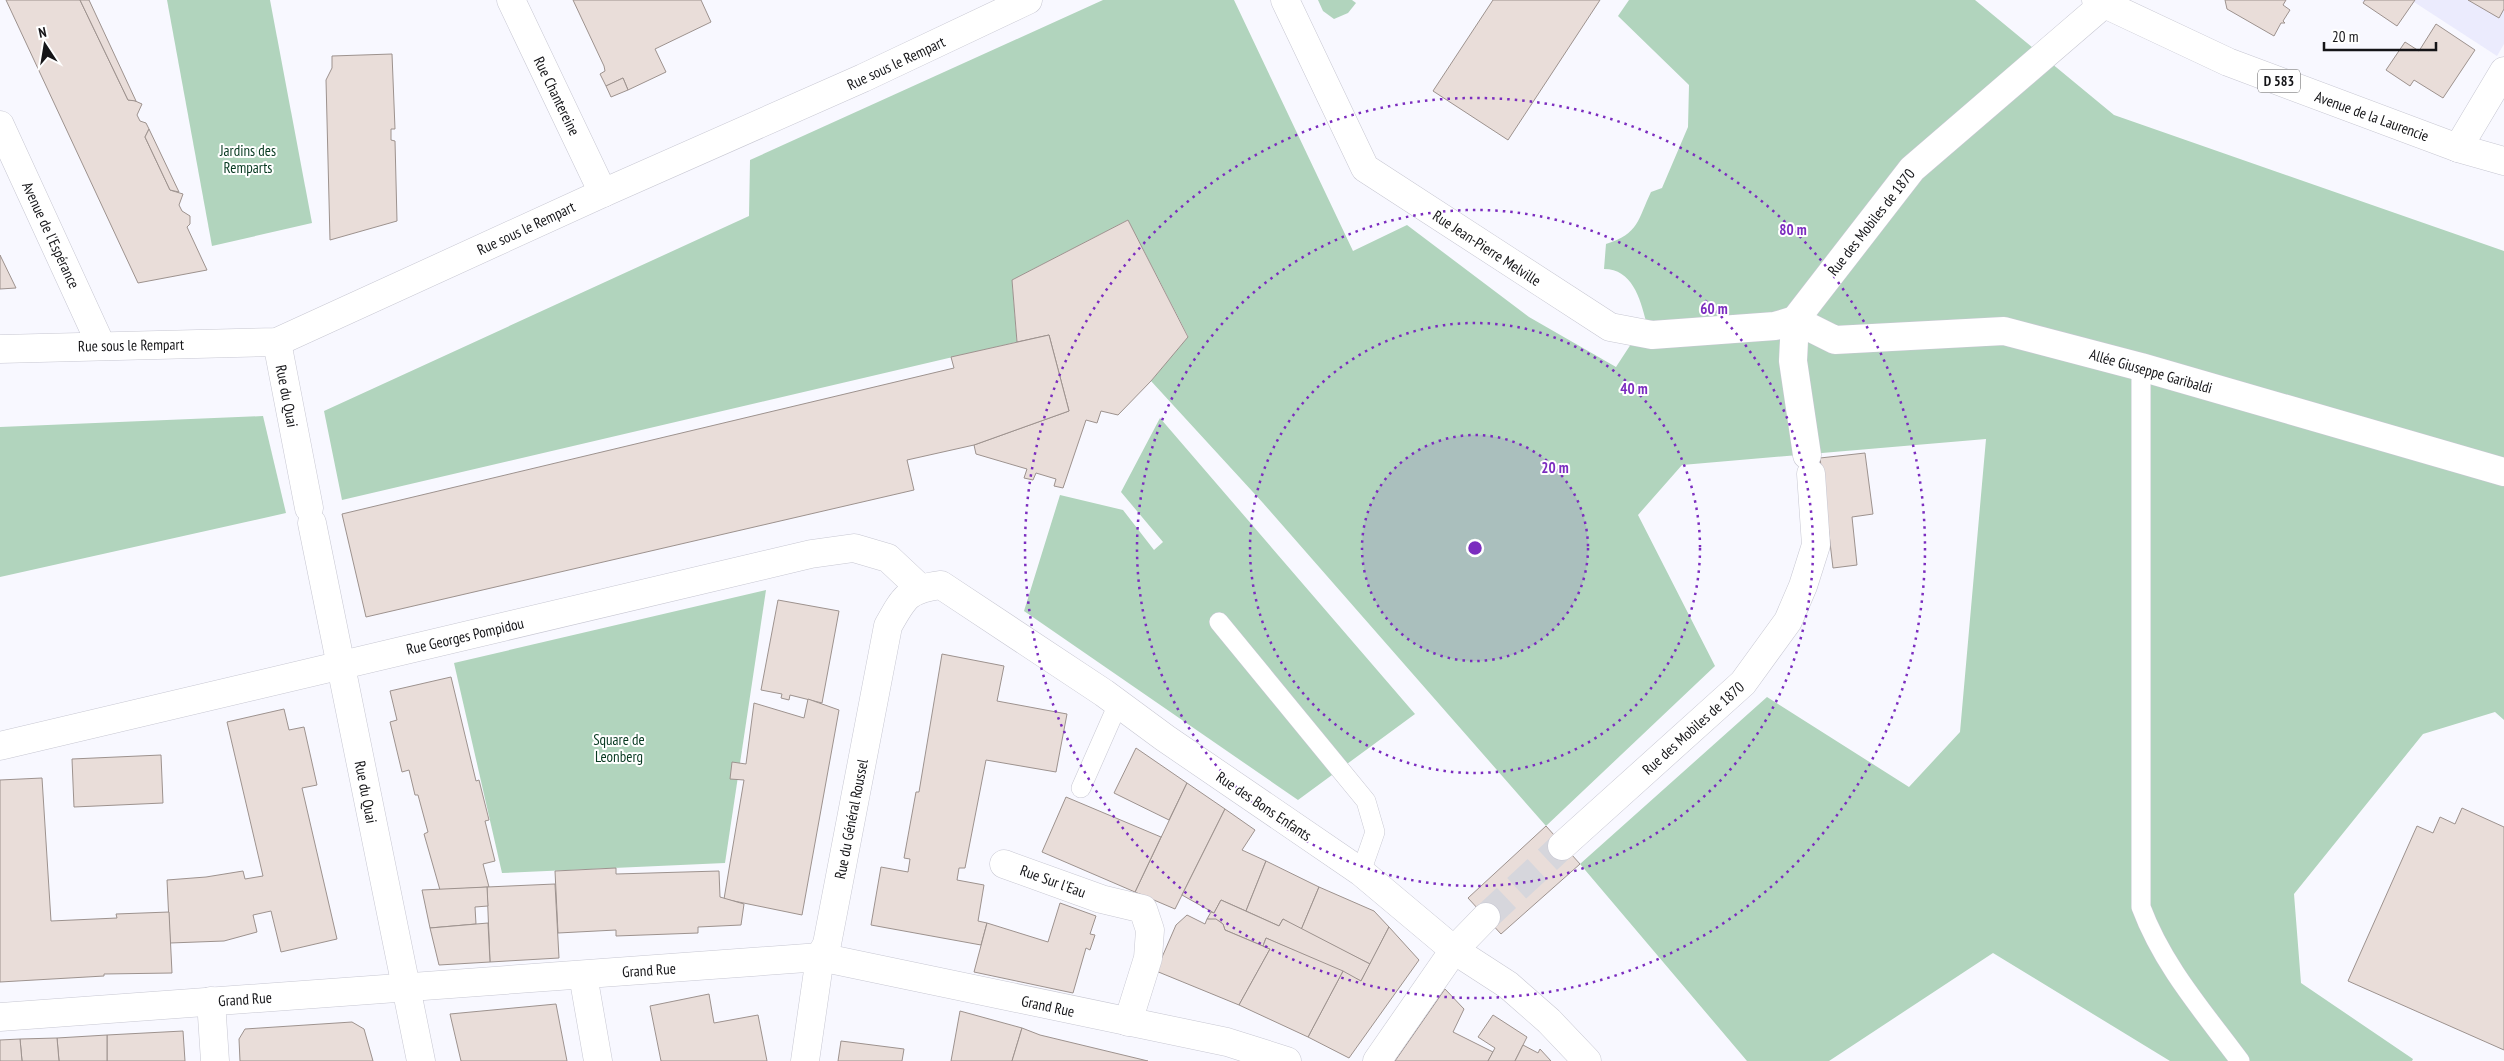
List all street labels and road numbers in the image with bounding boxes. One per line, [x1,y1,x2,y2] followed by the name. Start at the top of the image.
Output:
[844,32,948,94] street label: Rue sous le Rempart
[530,53,584,139] street label: Rue Chantereine
[2258,70,2300,92] road number: D 583
[2312,87,2432,145] street label: Avenue de la Laurencie
[1823,164,1919,279] street label: Rue des Mobiles de 1870
[18,179,84,291] street label: Avenue de l'Espérance
[474,197,578,259] street label: Rue sous le Rempart
[1429,206,1545,290] street label: Rue Jean-Pierre Melville
[78,335,184,355] street label: Rue sous le Rempart
[2087,344,2215,398] street label: Allée Giuseppe Garibaldi
[272,363,302,429] street label: Rue du Quai
[404,613,526,659] street label: Rue Georges Pompidou
[1638,677,1748,779] street label: Rue des Mobiles de 1870
[830,757,872,881] street label: Rue du Général Roussel
[351,759,381,825] street label: Rue du Quai
[1213,767,1315,845] street label: Rue des Bons Enfants
[1018,860,1088,902] street label: Rue Sur l'Eau
[622,959,676,981] street label: Grand Rue
[218,988,272,1010] street label: Grand Rue
[1020,991,1076,1021] street label: Grand Rue

